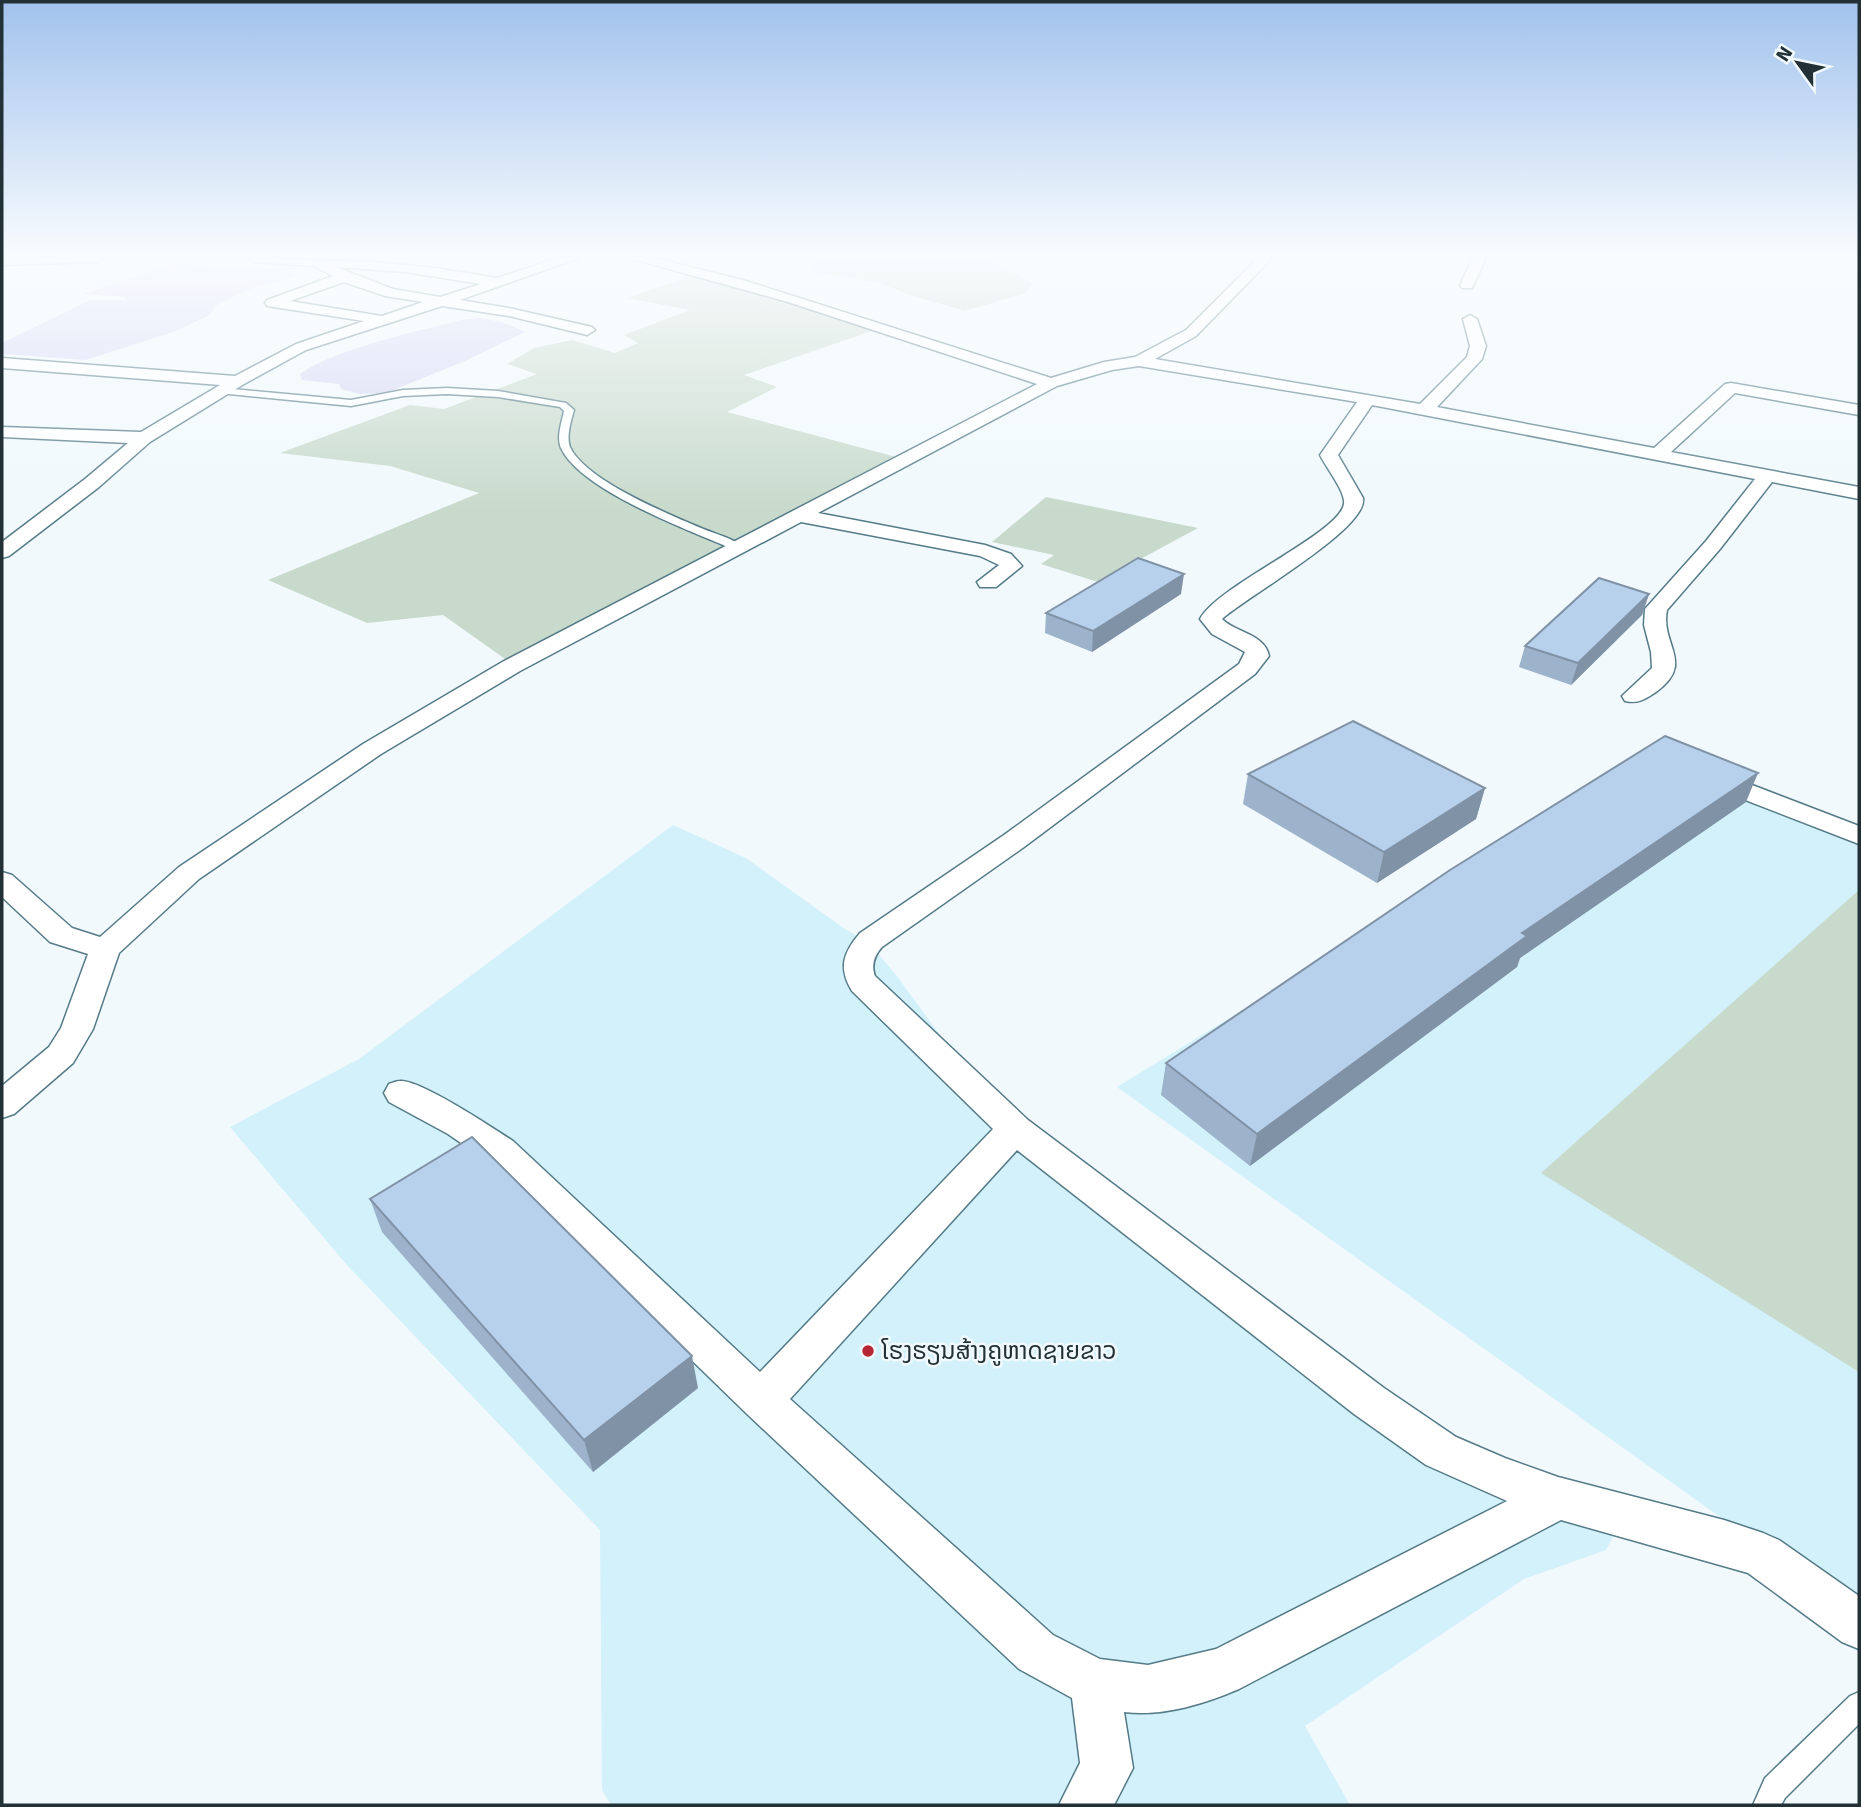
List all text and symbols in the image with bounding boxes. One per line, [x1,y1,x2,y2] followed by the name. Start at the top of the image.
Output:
[1763,28,1833,98] north arrow
[1771,42,1798,66] text: N
[881,1336,1117,1366] place label: ໂຮງຮຽນສ້າງຄູຫາດຊາຍຂາວ
[860,1343,876,1359] marker: ໂຮງຮຽນສ້າງຄູຫາດຊາຍຂາວ

